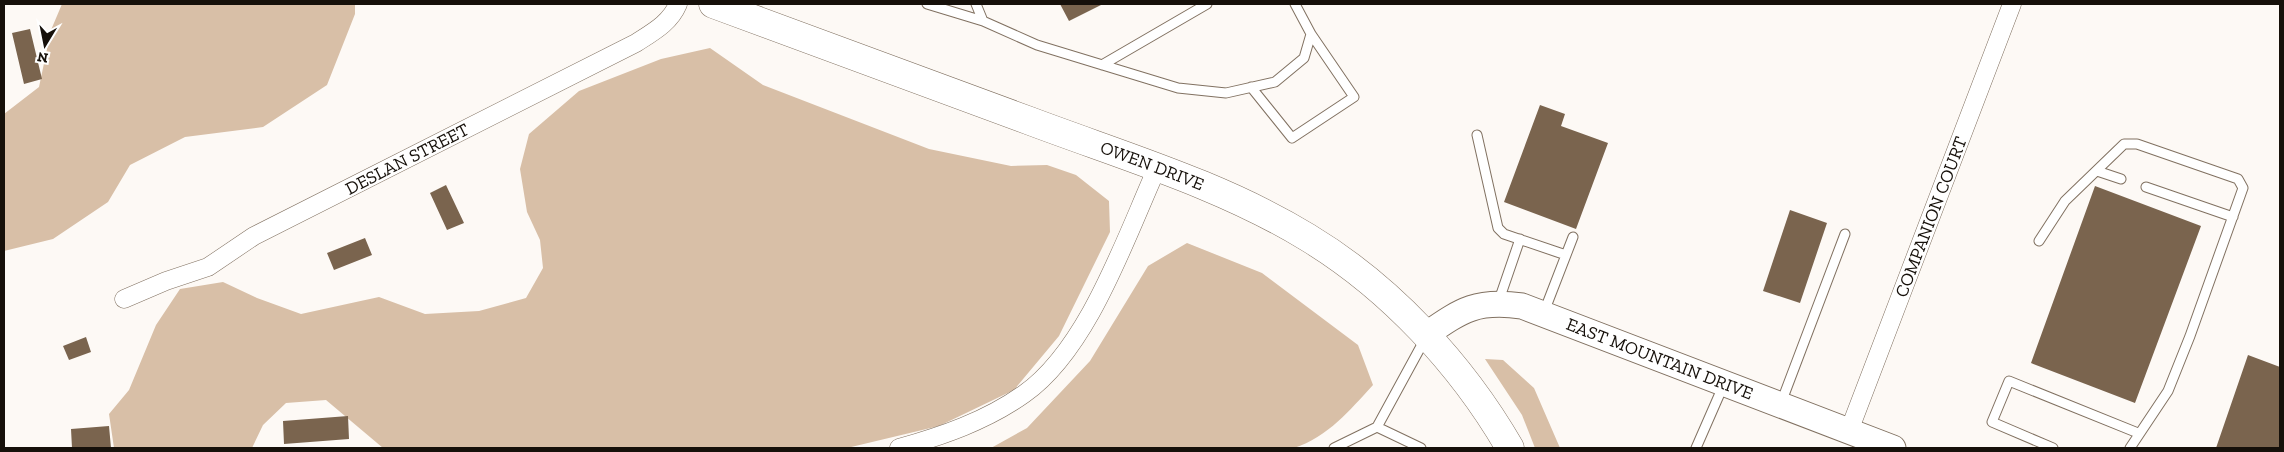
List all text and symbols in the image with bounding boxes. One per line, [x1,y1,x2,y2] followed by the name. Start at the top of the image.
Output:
[20,20,70,70] north arrow
[36,48,50,67] text: N
[342,118,472,200] street label: DESLAN STREET
[1890,134,1972,300] street label: COMPANION COURT
[1097,136,1207,195] street label: OWEN DRIVE
[1563,313,1756,404] street label: EAST MOUNTAIN DRIVE

